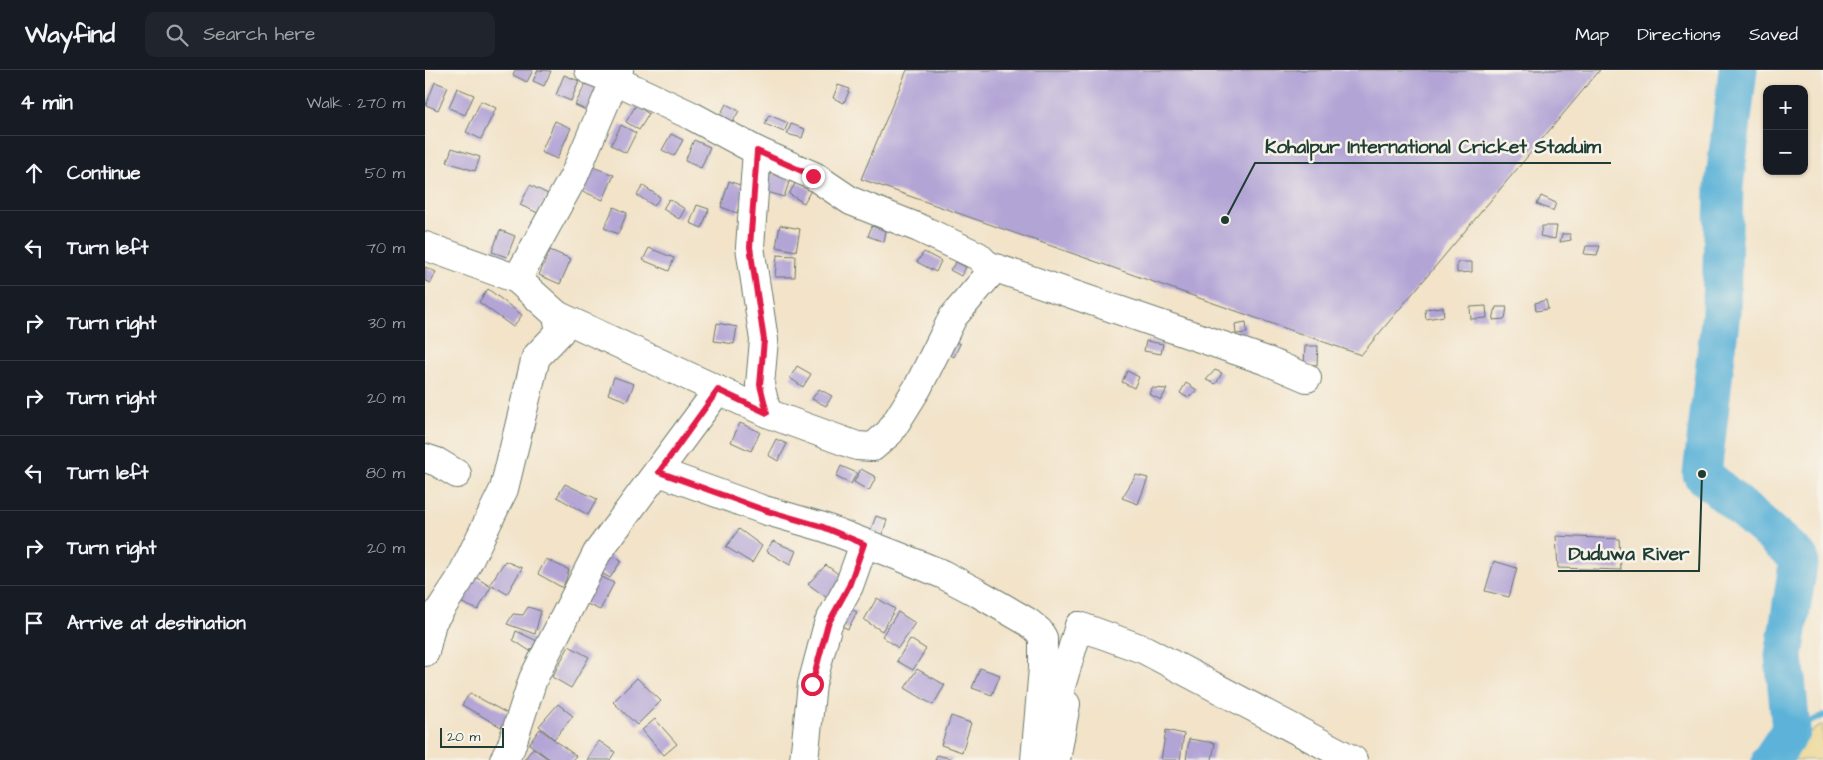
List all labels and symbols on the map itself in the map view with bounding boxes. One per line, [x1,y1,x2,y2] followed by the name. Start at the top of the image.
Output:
[1255,129,1611,163] callout: Kohalpur International Cricket Staduim
[1265,134,1602,161] text: Kohalpur International Cricket Staduim
[802,165,825,188] route end
[1558,537,1699,571] callout: Duduwa River
[1568,541,1690,568] text: Duduwa River
[801,673,824,696] route start
[440,725,504,748] scale bar

